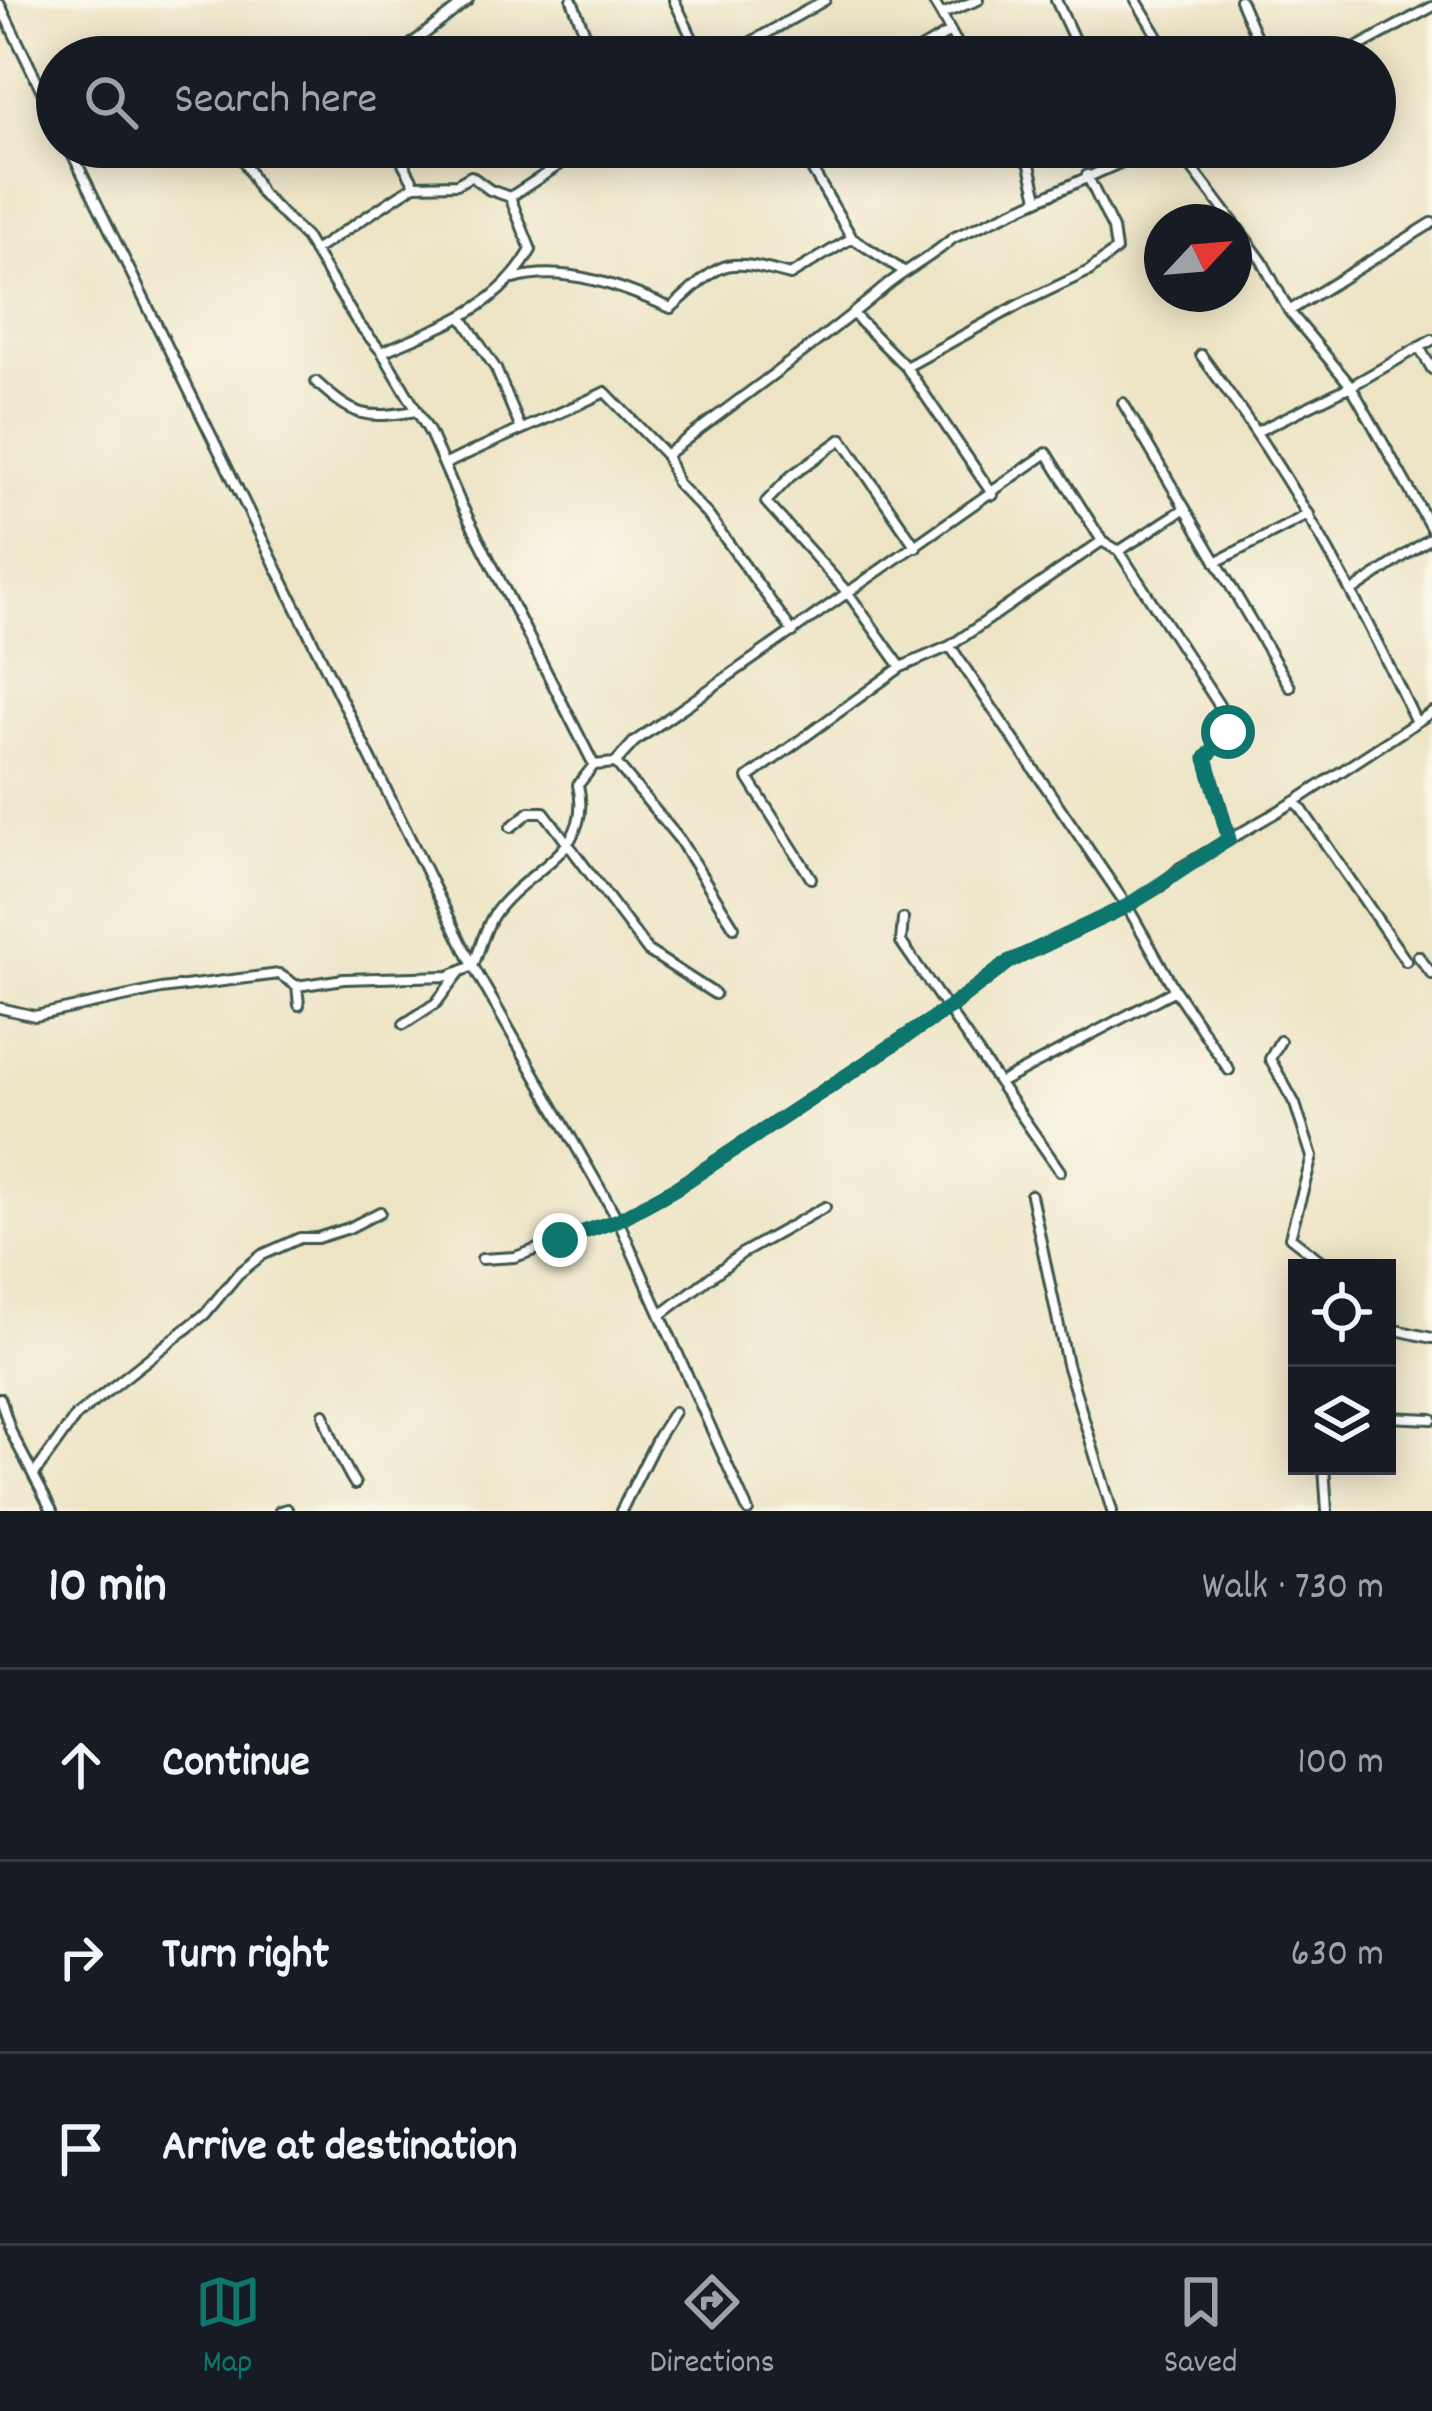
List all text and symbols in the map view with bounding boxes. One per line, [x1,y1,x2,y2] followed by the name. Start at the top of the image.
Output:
[36,36,1396,168] search box
[78,69,144,135] icon: search
[174,70,377,134] text: Search here
[1144,204,1252,312] north arrow
[1201,705,1255,759] route start
[533,1213,587,1267] route end
[1288,1259,1396,1475] map controls
[1288,1259,1396,1367] button: locate
[1288,1367,1396,1475] button: layers
[48,1553,167,1625] text: 10 min
[1202,1562,1384,1617] text: Walk · 730 m
[48,1732,114,1798] icon: ahead
[162,1733,310,1797] text: Continue
[1297,1737,1384,1792] text: 100 m
[48,1924,114,1990] icon: right
[162,1925,329,1989] text: Turn right
[1291,1929,1384,1984] text: 630 m
[48,2116,114,2182] icon: arrive
[162,2117,517,2181] text: Arrive at destination
[195,2269,261,2388] tab: Map
[650,2269,775,2388] tab: Directions
[1164,2269,1237,2388] tab: Saved

